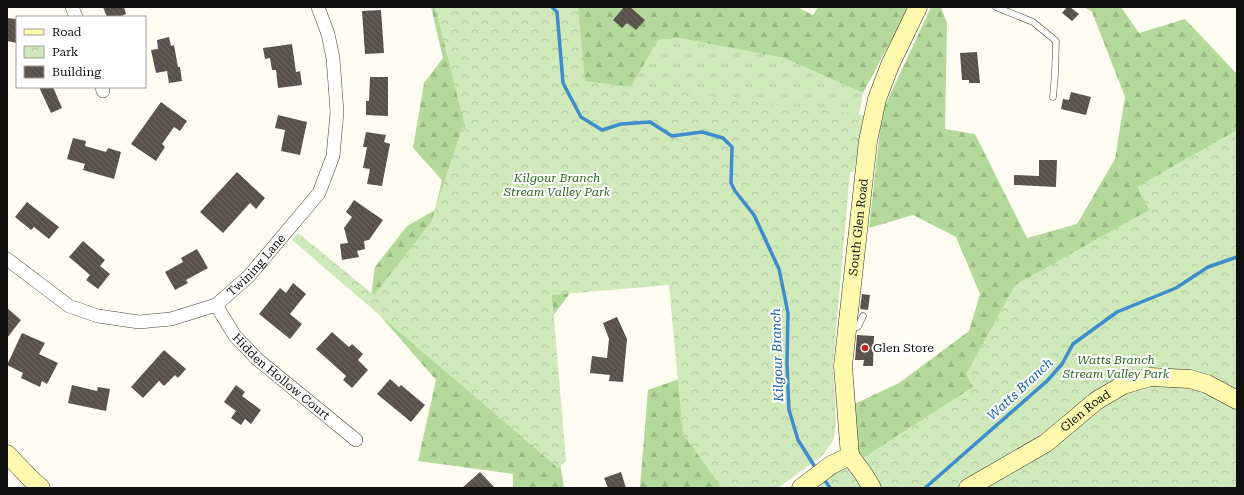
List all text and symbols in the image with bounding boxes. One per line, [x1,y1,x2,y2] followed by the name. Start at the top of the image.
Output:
[16,16,146,88] legend
[52,25,82,39] text: Road
[52,45,79,59] text: Park
[52,65,101,79] text: Building
[503,171,611,199] park label: Kilgour Branch Stream Valley Park
[846,177,871,276] street label: South Glen Road
[224,231,289,299] street label: Twining Lane
[768,308,786,403] water label: Kilgour Branch
[229,331,333,423] street label: Hidden Hollow Court
[873,341,934,355] place label: Glen Store
[860,343,870,353] marker: Glen Store
[1062,353,1170,381] park label: Watts Branch Stream Valley Park
[984,355,1056,423] water label: Watts Branch
[1058,387,1113,435] street label: Glen Road

